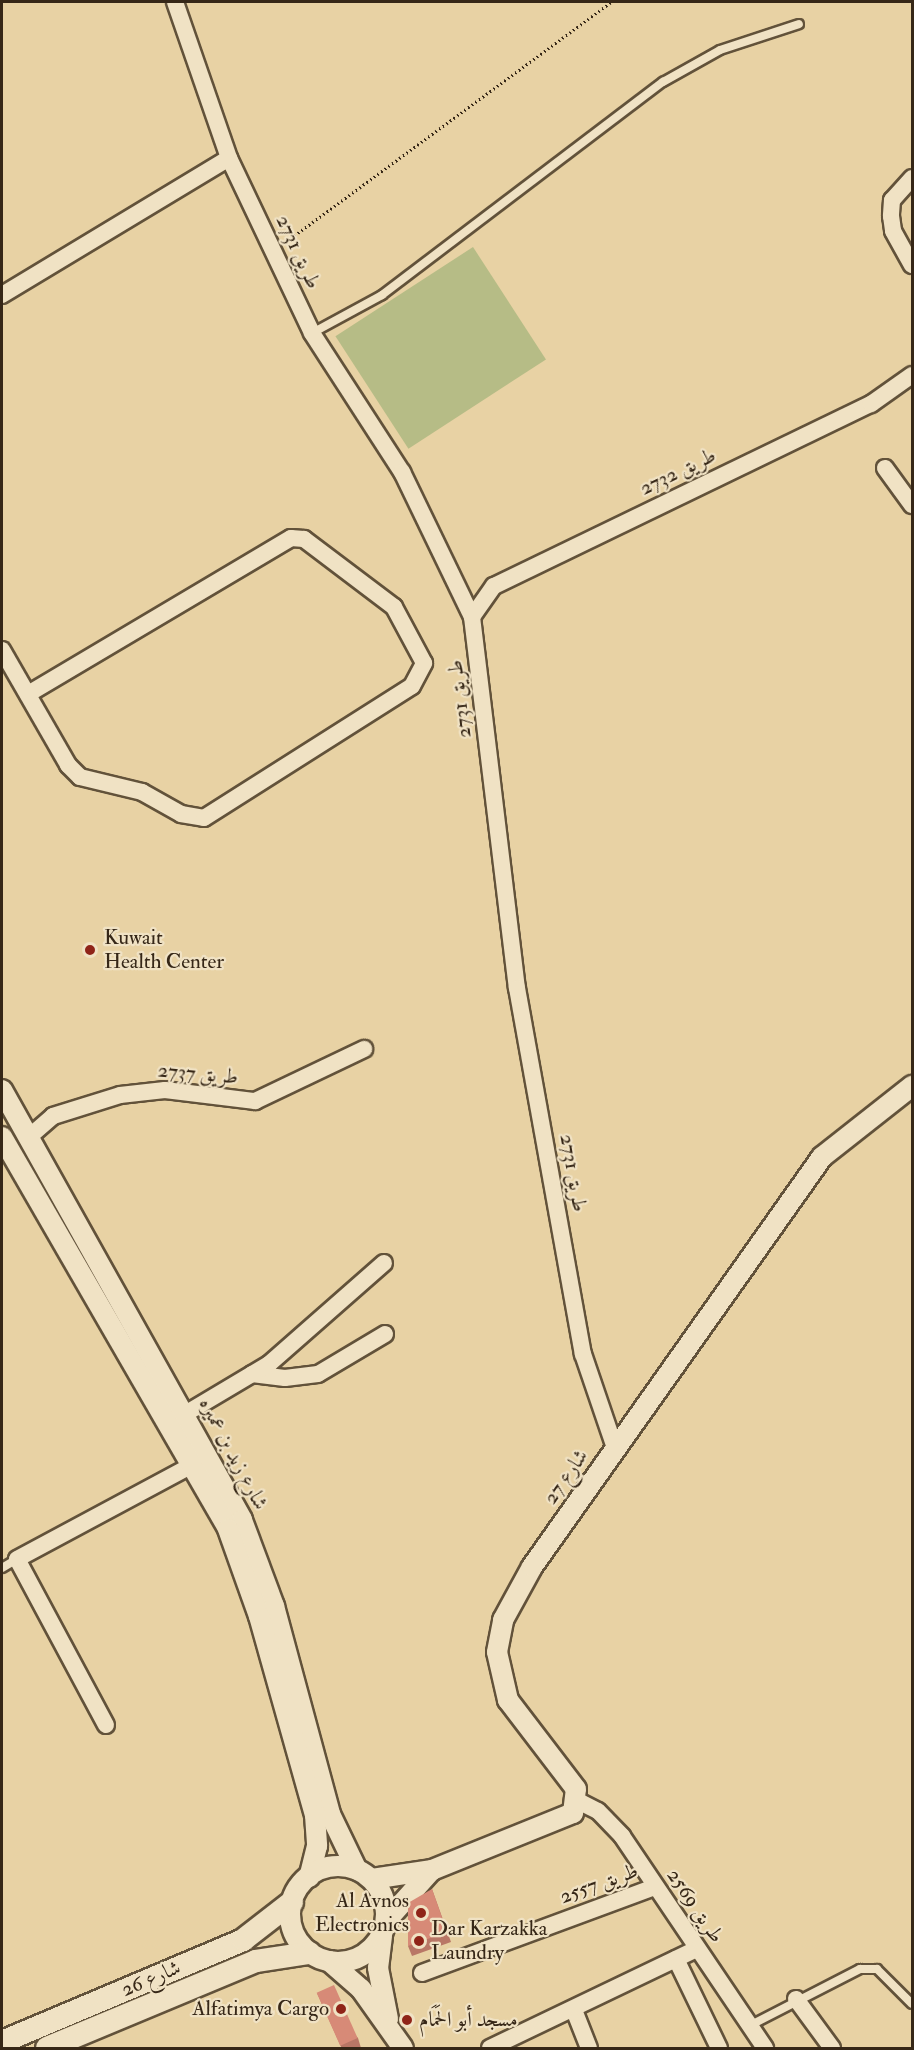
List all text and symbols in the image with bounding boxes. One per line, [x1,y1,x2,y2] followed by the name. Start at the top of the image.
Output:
[270,211,326,293] street label: طريق 2731
[636,443,720,501] street label: طريق 2732
[443,658,477,740] street label: طريق 2731
[104,925,224,975] place label: Kuwait Health Center
[81,941,99,959] marker: Kuwait Health Center
[157,1058,239,1090] street label: طريق 2737
[554,1132,592,1214] street label: طريق 2731
[193,1394,273,1514] street label: شارع زيد بن عميره
[538,1445,594,1509] street label: شارع 27
[556,1858,642,1910] street label: طريق 2557
[661,1864,729,1948] street label: طريق 2569
[315,1888,409,1938] place label: Al Avnos Electronics
[414,1906,428,1920] marker: Al Avnos Electronics
[431,1916,547,1966] place label: Dar Karzakka Laundry
[412,1934,426,1948] marker: Dar Karzakka Laundry
[117,1955,185,2003] street label: شارع 26
[192,1996,329,2022] place label: Alfatimya Cargo
[334,2002,348,2016] marker: Alfatimya Cargo
[419,2007,518,2033] place label: مسجد أبو الحَمَام
[400,2013,414,2027] marker: مسجد أبو الحَمَام

